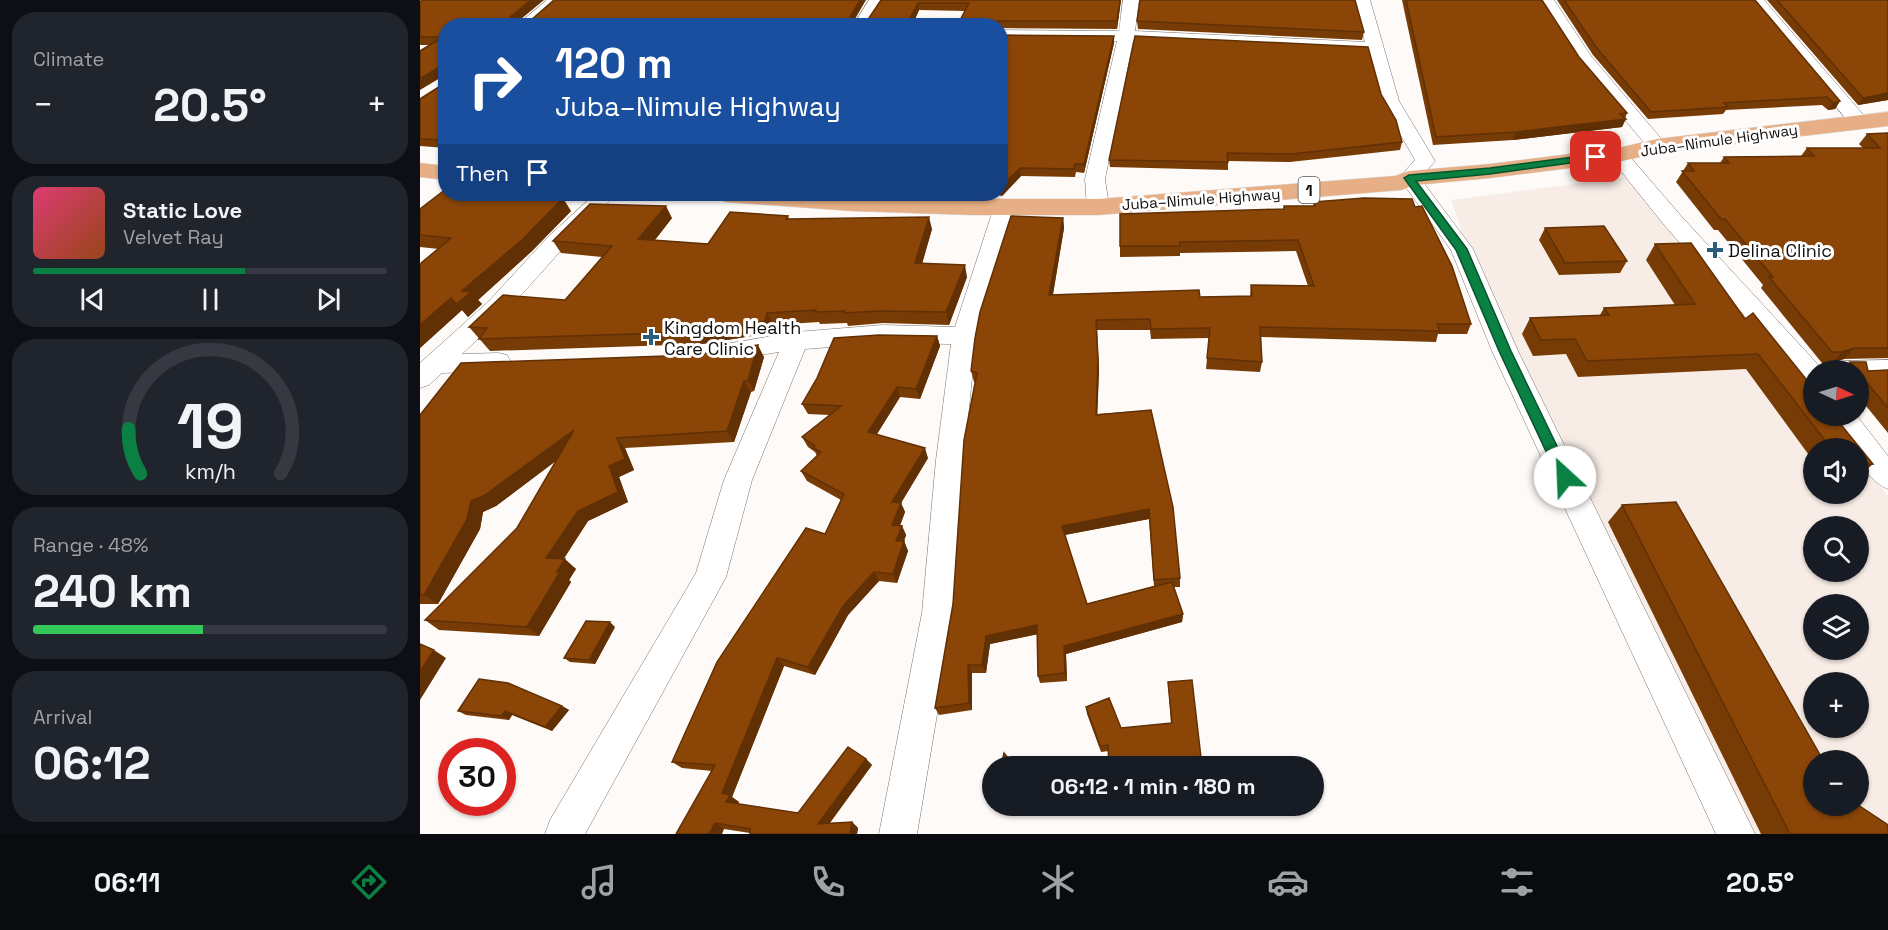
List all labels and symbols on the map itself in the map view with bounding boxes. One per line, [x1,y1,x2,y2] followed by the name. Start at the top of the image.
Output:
[1639,120,1799,160] street label: Juba–Nimule Highway
[1570,131,1621,182] pin
[1298,177,1320,203] road number: 1
[1121,184,1281,214] street label: Juba–Nimule Highway
[1728,239,1832,262] place label: Delina Clinic
[1706,241,1724,259] marker: Delina Clinic
[664,316,801,360] place label: Kingdom Health Care Clinic
[642,328,660,346] marker: Kingdom Health Care Clinic
[1803,360,1869,426] north arrow
[1533,445,1597,509] position arrow
[438,738,516,816] speed limit sign: 30

